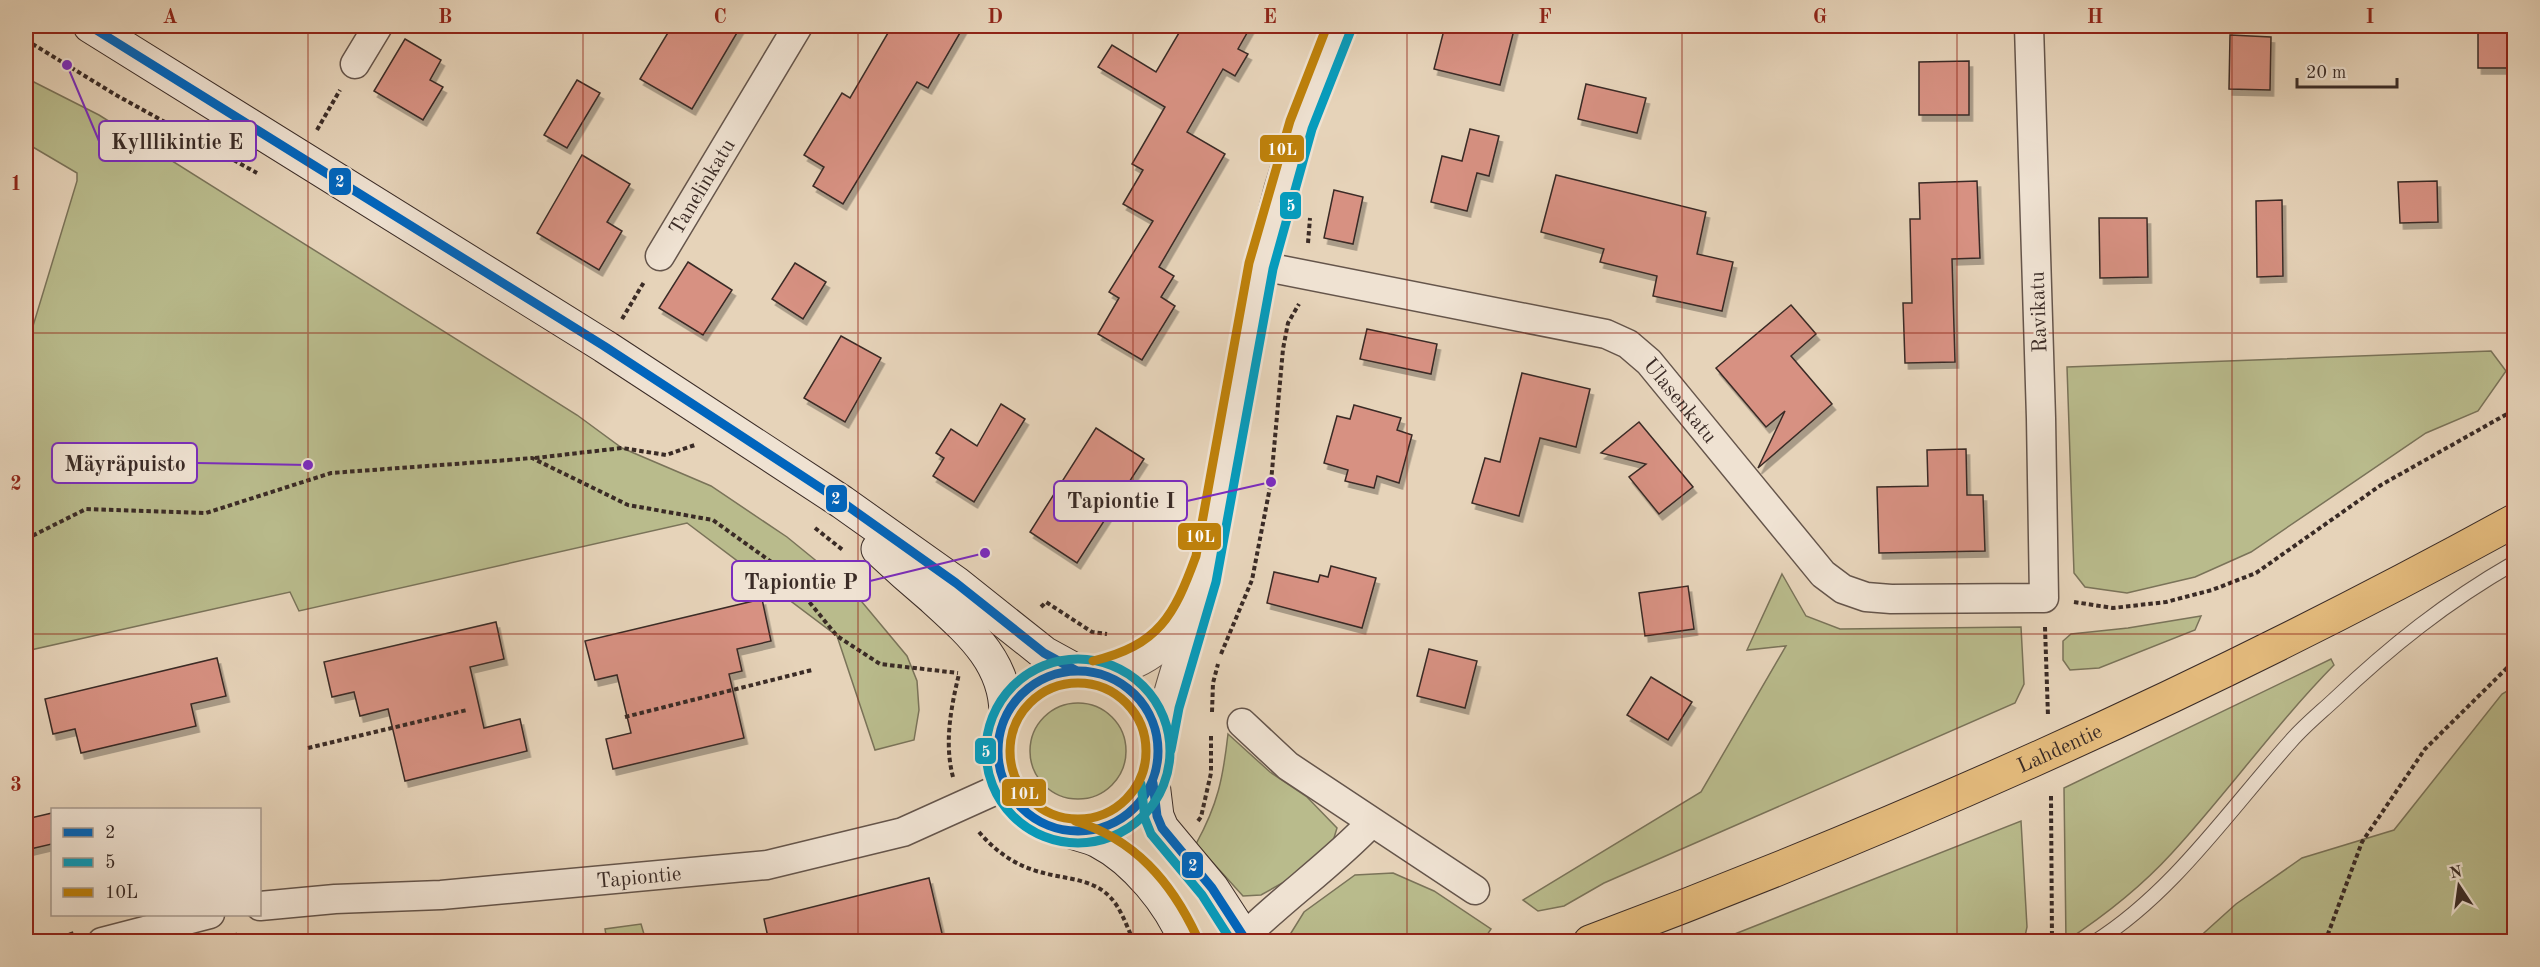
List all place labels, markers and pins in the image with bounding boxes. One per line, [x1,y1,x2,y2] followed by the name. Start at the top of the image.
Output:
[99,121,256,161] callout: Kylllikintie E
[52,443,197,483] callout: Mäyräpuisto
[1054,481,1187,521] callout: Tapiontie I
[732,561,870,601] callout: Tapiontie P

